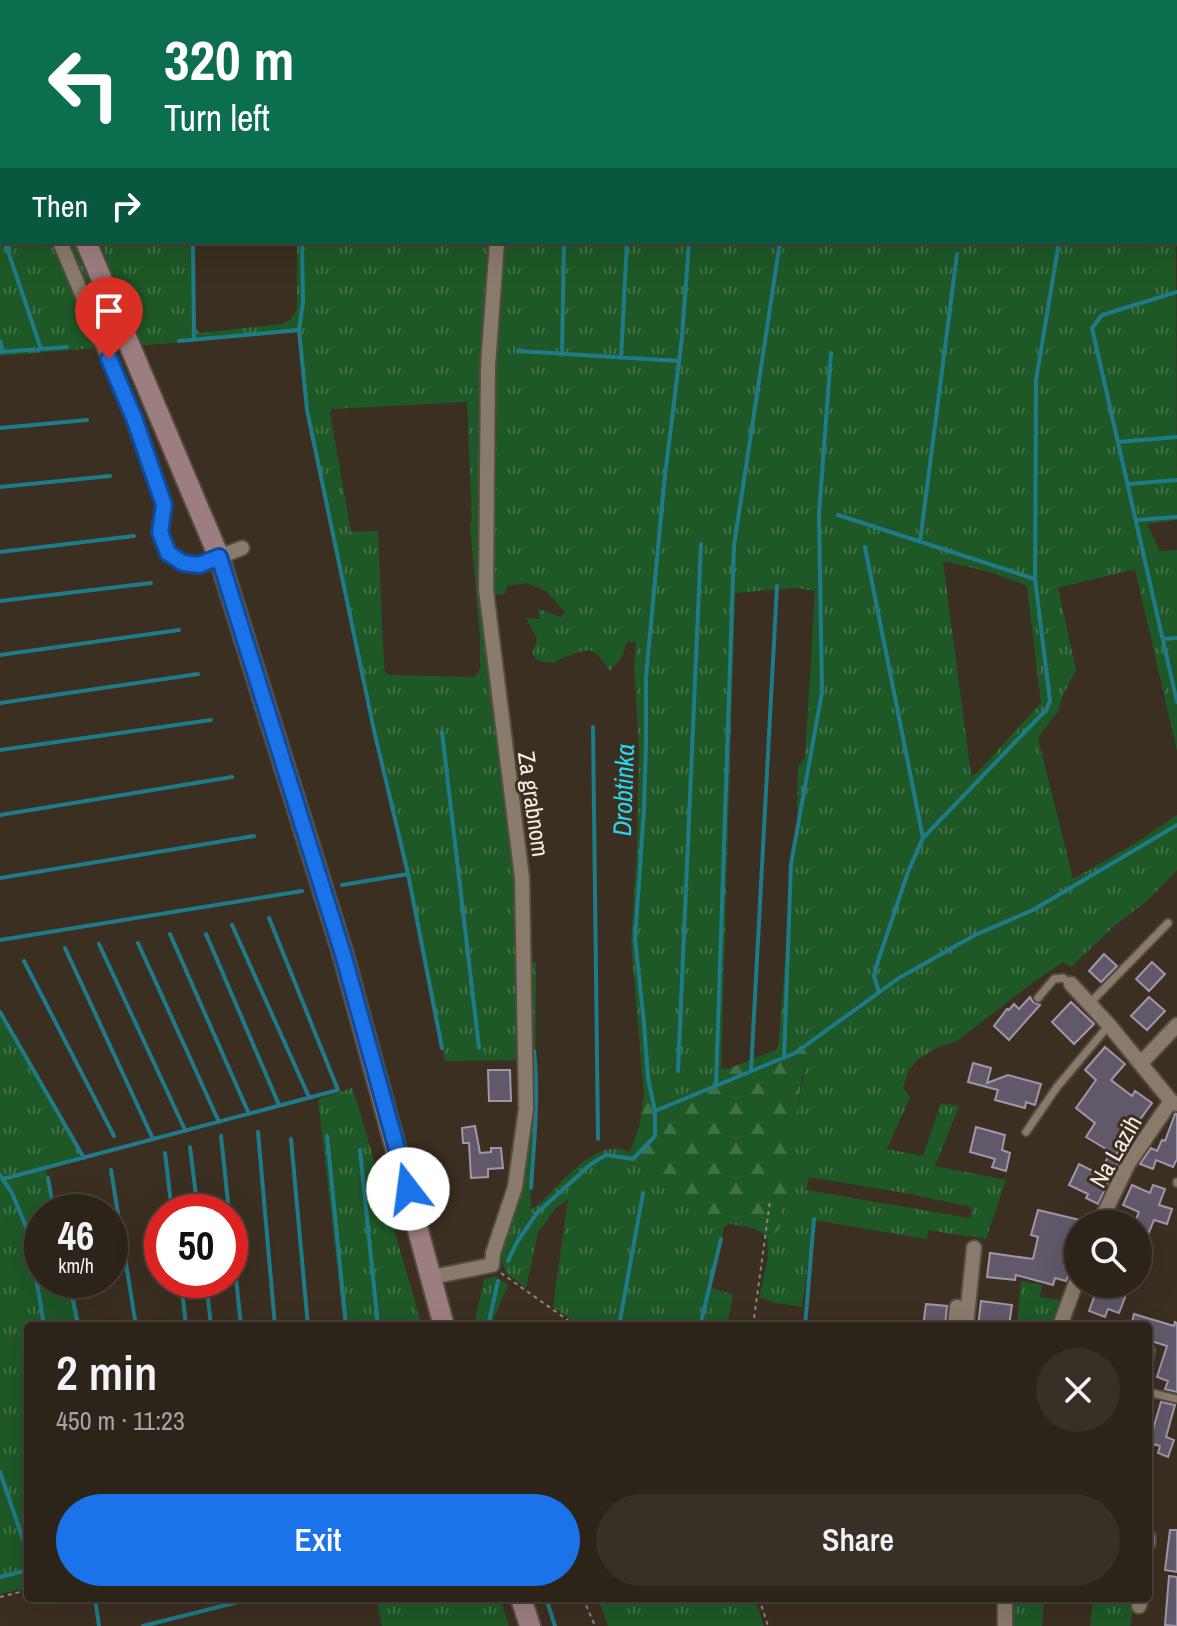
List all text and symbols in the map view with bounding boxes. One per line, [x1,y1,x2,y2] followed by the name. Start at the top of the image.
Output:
[164,22,294,97] text: 320 m
[32,32,136,136] icon: left
[164,94,270,142] text: Turn left
[104,184,148,228] icon: right
[32,186,88,226] text: Then
[75,277,143,359] pin
[87,289,131,333] icon: arrive
[604,743,642,837] water label: Drobtinka
[511,749,557,859] street label: Za grabnom
[1081,1109,1149,1193] street label: Na Lazih
[366,1147,450,1231] position arrow
[144,1194,248,1298] speed limit sign: 50
[58,1209,94,1262] text: 46
[1064,1210,1152,1298] map controls
[1064,1210,1152,1298] button: search
[58,1252,94,1279] text: km/h
[56,1340,157,1405] text: 2 min
[1036,1348,1120,1432] button: close
[56,1403,185,1438] text: 450 m · 11:23
[56,1494,580,1586] button: Exit
[596,1494,1120,1586] button: Share

